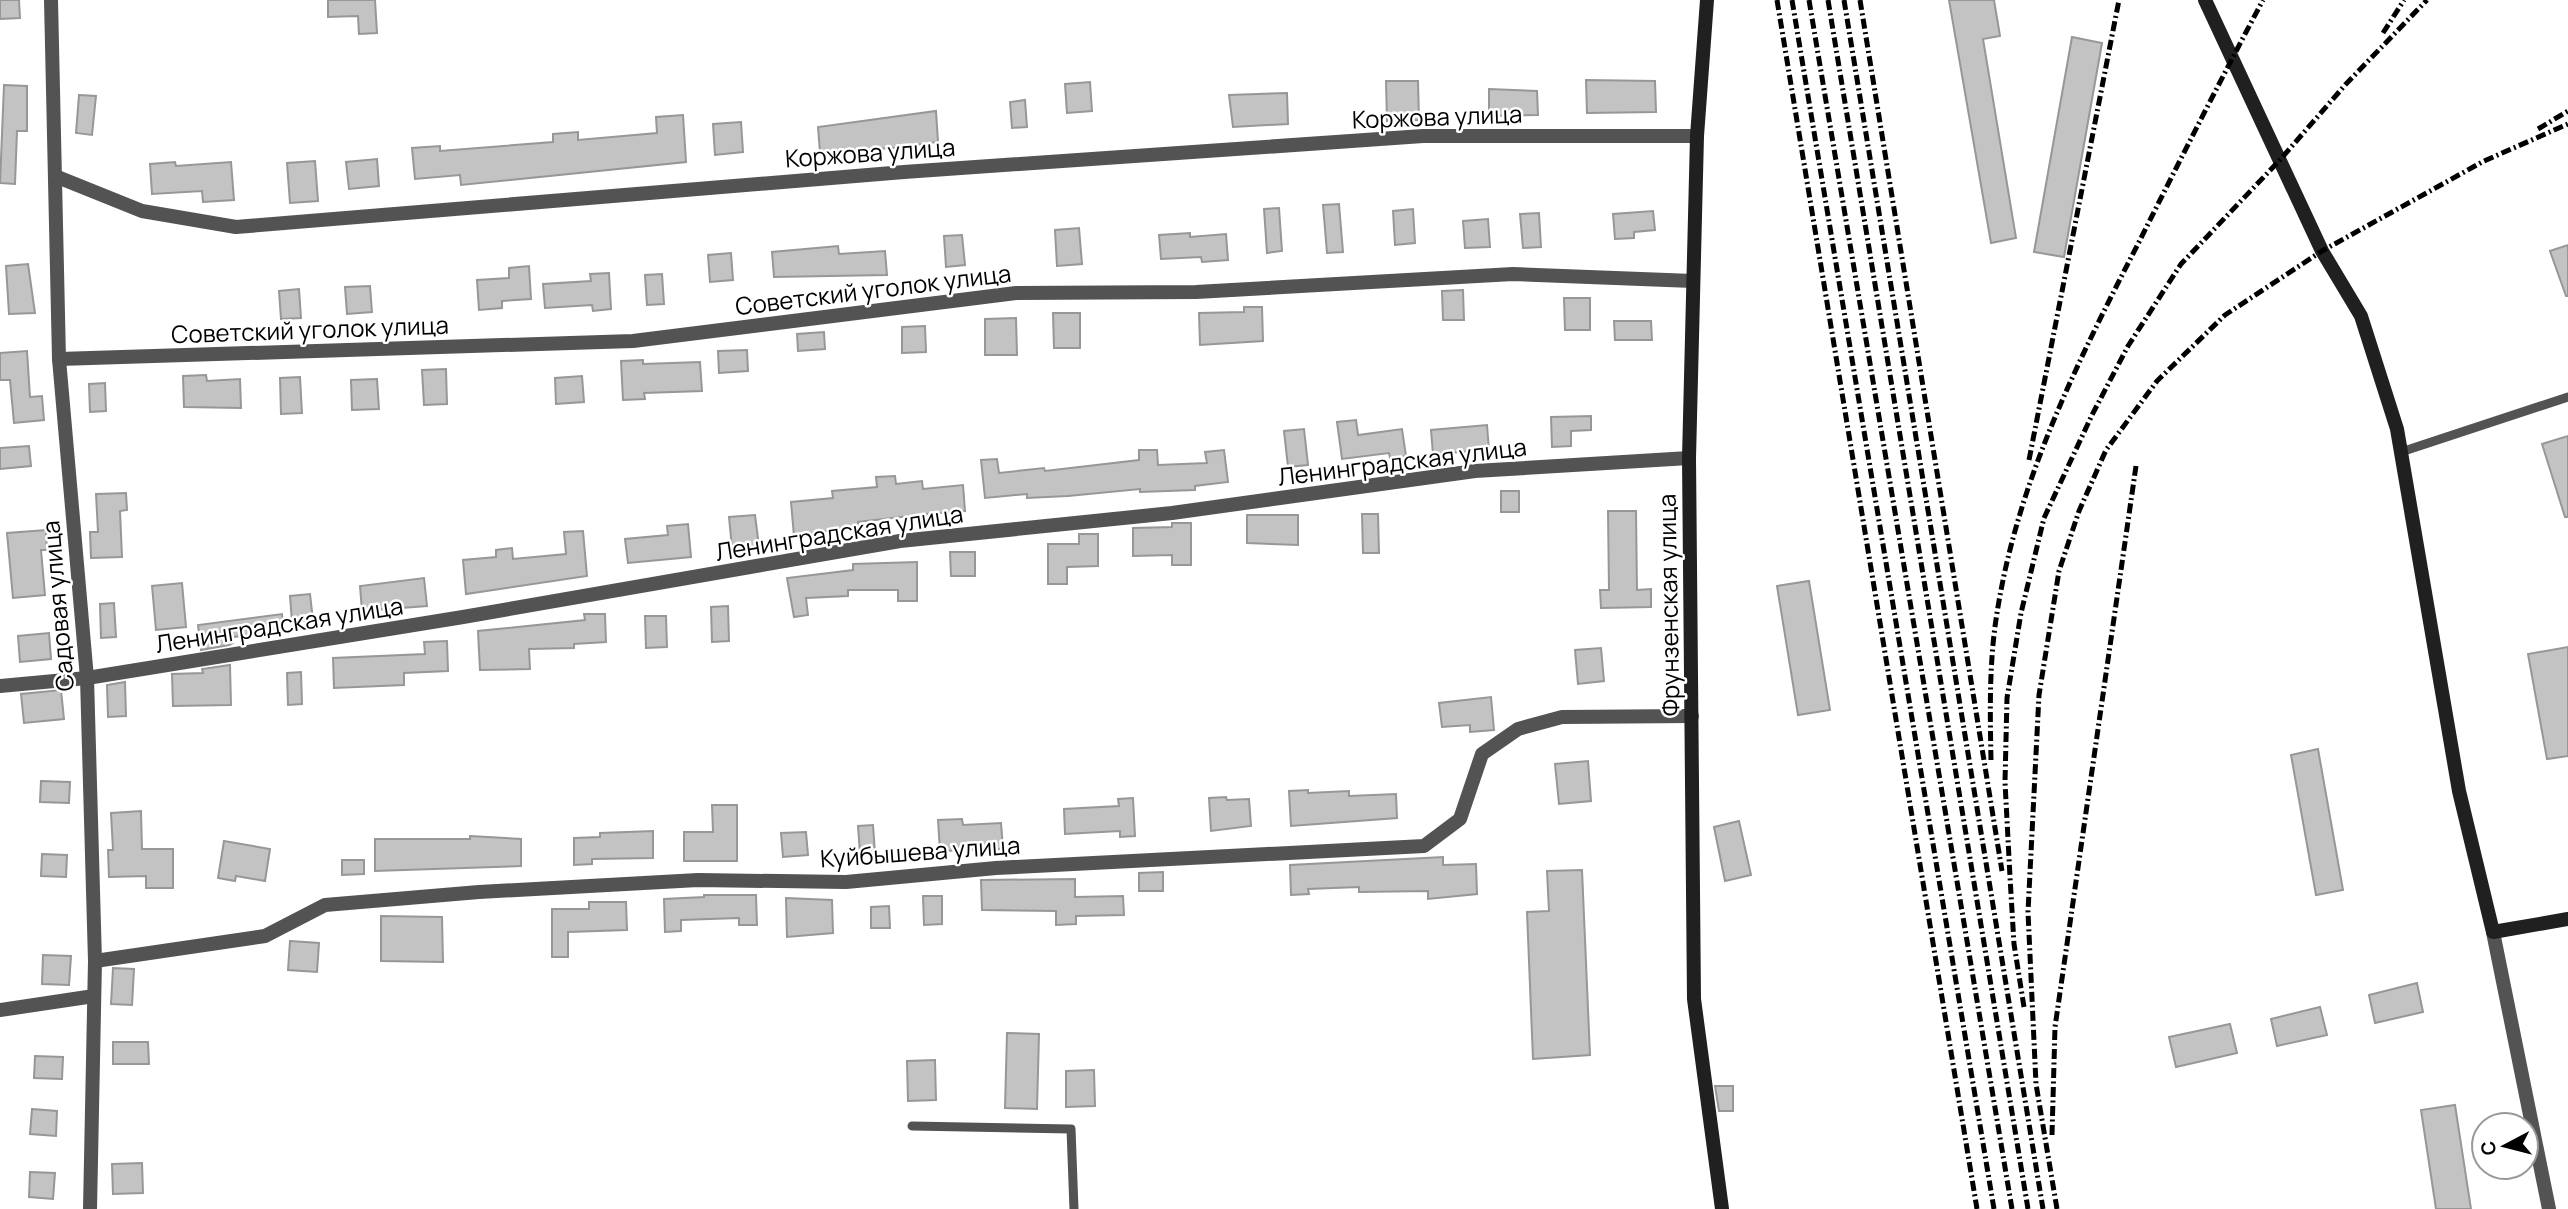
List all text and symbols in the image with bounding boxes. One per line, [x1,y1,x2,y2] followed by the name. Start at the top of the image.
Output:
[1351,97,1523,135] street label: Коржова улица
[784,130,956,174] street label: Коржова улица
[733,256,1013,322] street label: Советский уголок улица
[171,308,449,350] street label: Советский уголок улица
[1276,429,1528,493] street label: Ленинградская улица
[1650,494,1686,716] street label: Фрунзенская улица
[713,496,965,568] street label: Ленинградская улица
[33,519,81,693] street label: Садовая улица
[153,588,405,660] street label: Ленинградская улица
[819,828,1021,874] street label: Куйбышева улица
[2470,1111,2540,1181] north arrow
[2474,1140,2502,1157] text: С

